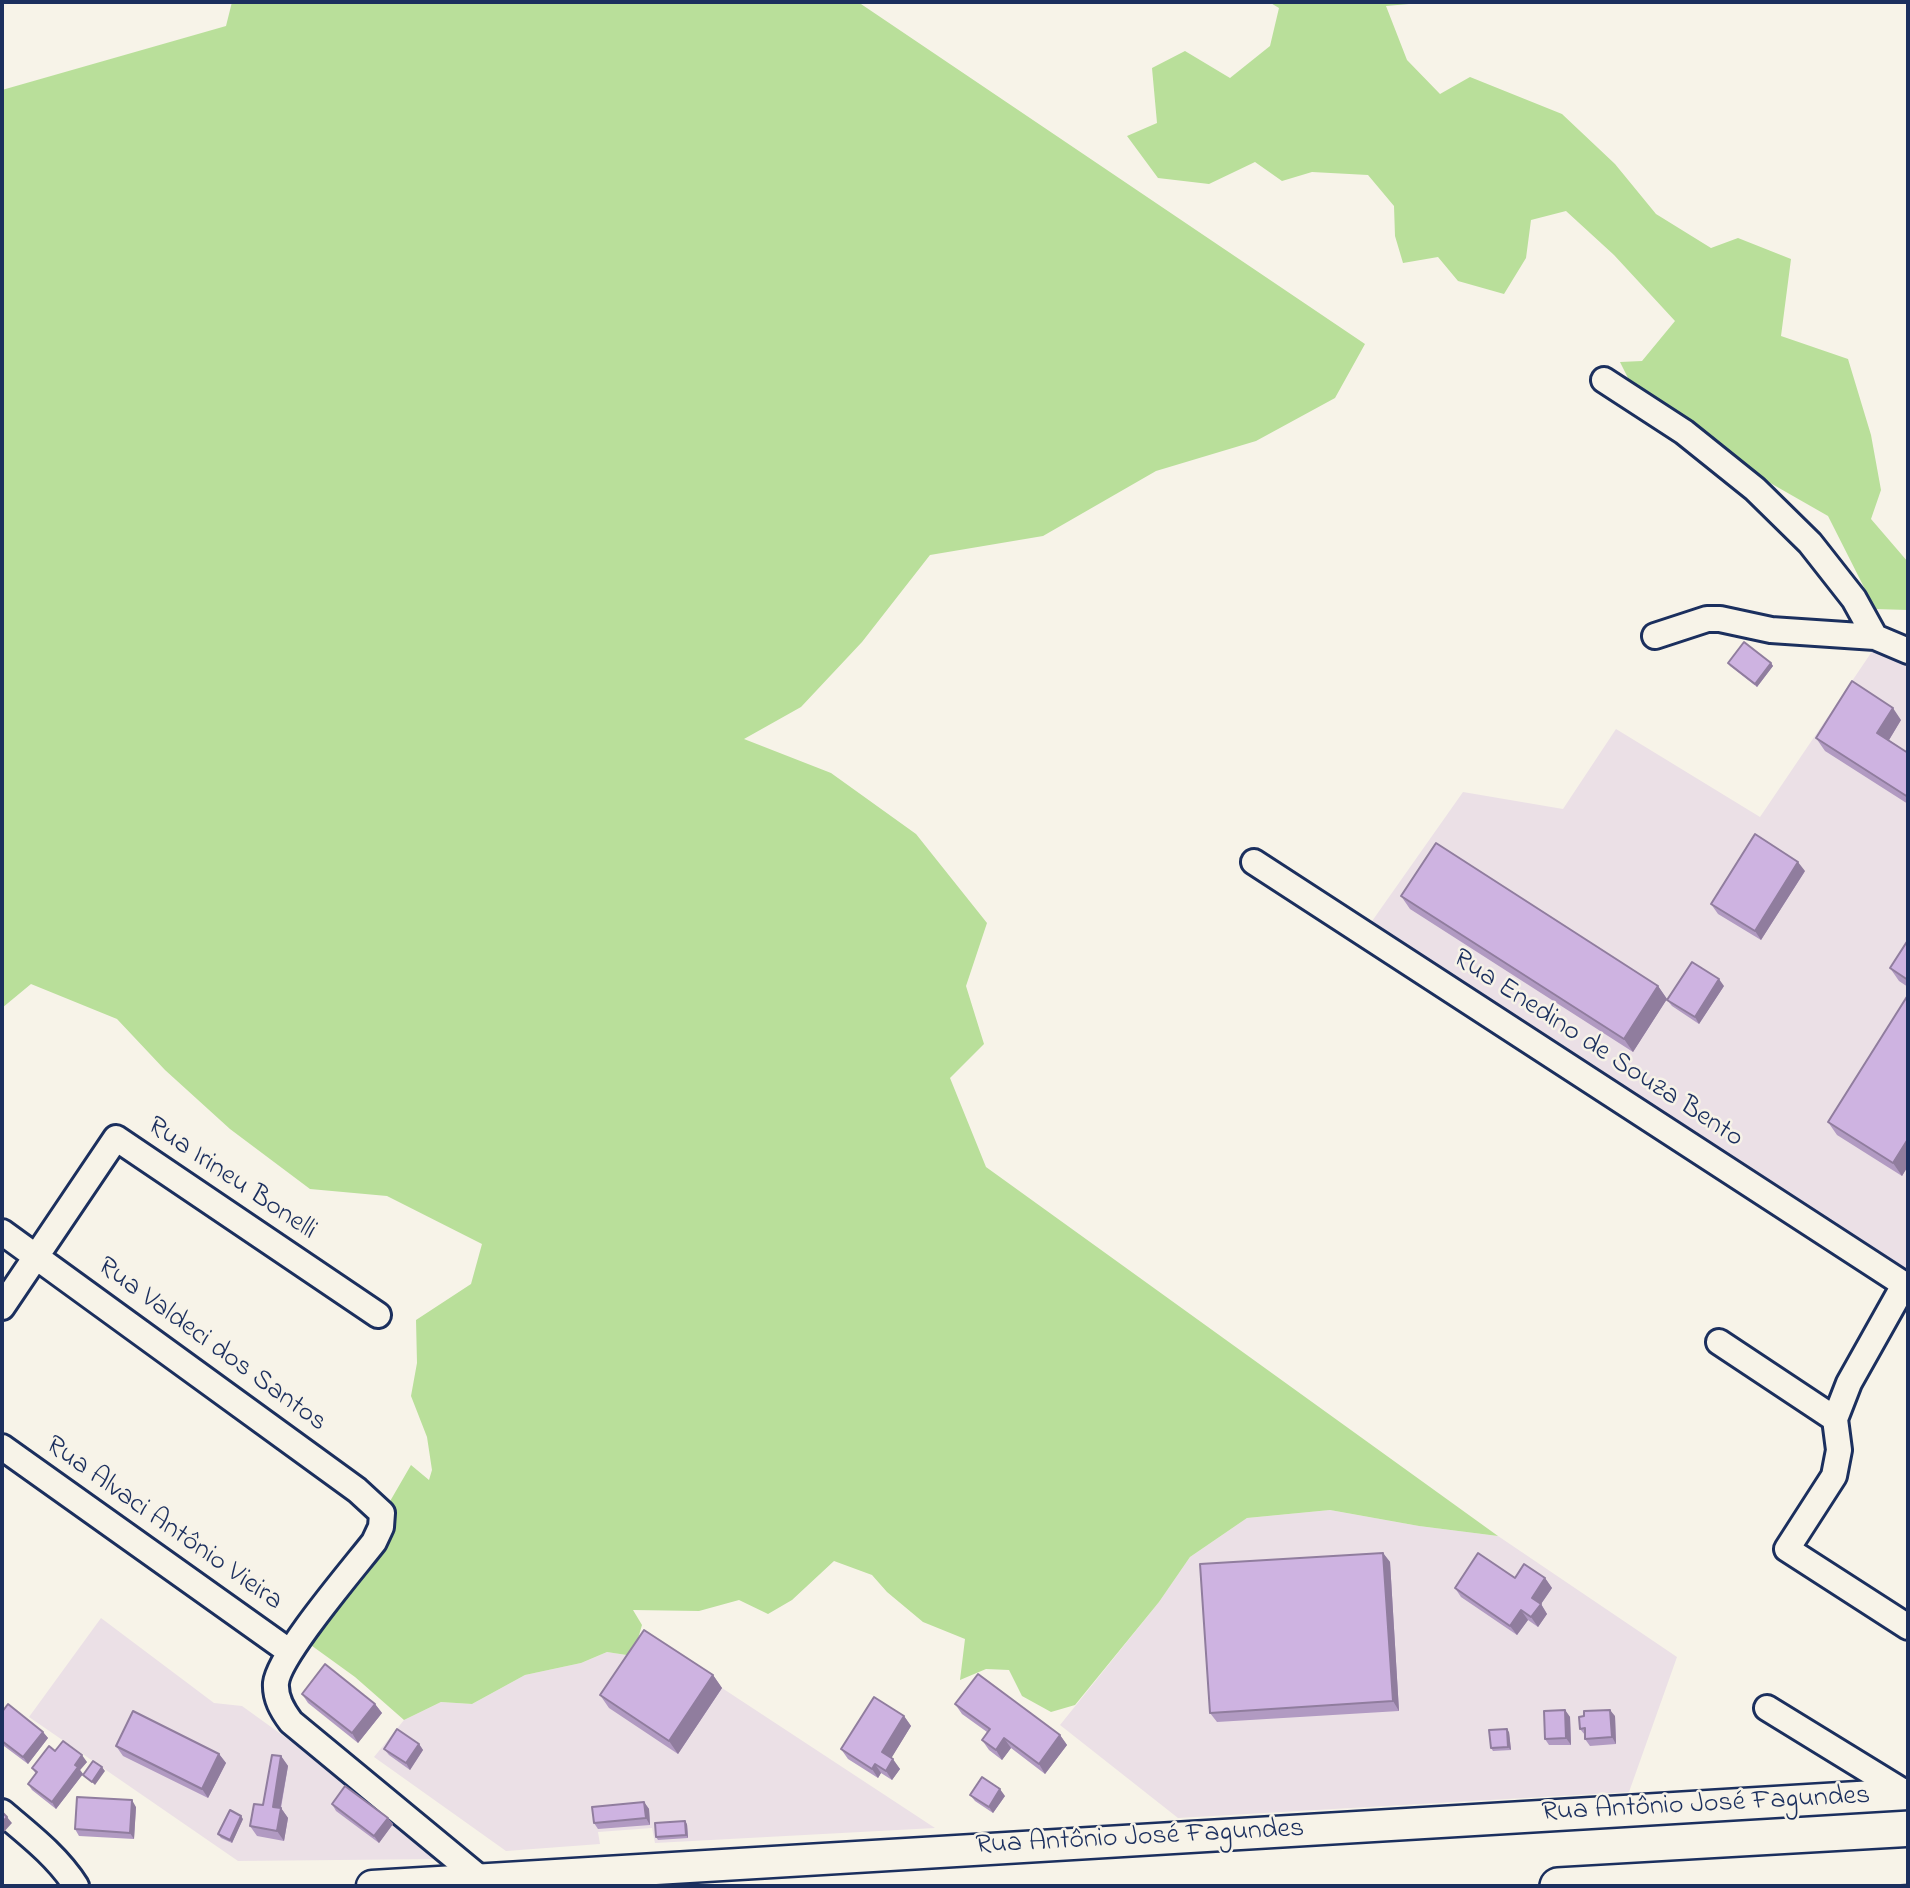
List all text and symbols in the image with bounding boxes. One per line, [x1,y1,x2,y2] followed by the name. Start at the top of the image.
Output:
[1445,943,1749,1157] street label: Rua Enedino de Souza Bento
[140,1111,322,1249] street label: Rua Irineu Bonelli
[90,1251,332,1441] street label: Rua Valdeci dos Santos
[38,1430,288,1620] street label: Rua Alvaci Antônio Vieira
[1541,1781,1871,1831] street label: Rua Antônio José Fagundes
[975,1814,1305,1864] street label: Rua Antônio José Fagundes

